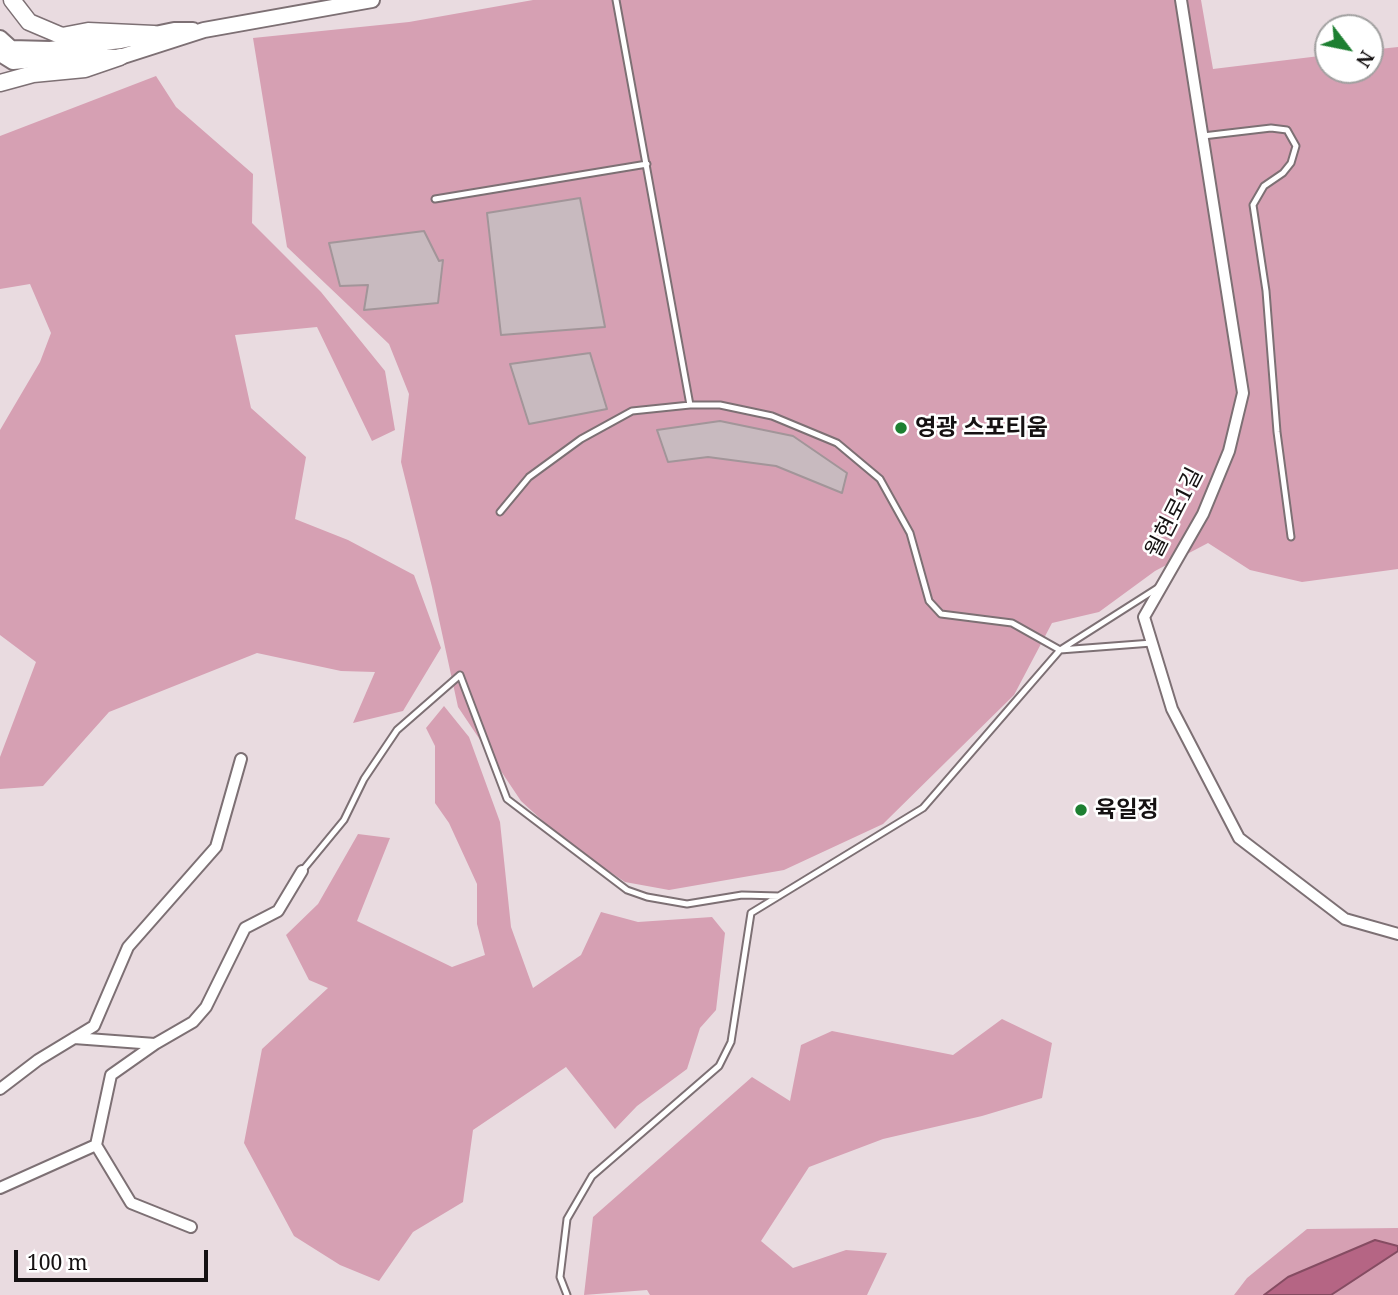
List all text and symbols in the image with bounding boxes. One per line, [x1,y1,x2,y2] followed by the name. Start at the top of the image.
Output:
[1314,14,1384,84] north arrow
[1350,46,1380,72] text: N
[915,414,1048,442] place label: 영광 스포티움
[893,420,909,436] marker: 영광 스포티움
[1141,463,1209,563] street label: 월현로1길
[1095,796,1158,824] place label: 육일정
[1073,802,1089,818] marker: 육일정
[18,1236,212,1280] scale bar
[27,1248,88,1276] text: 100 m

